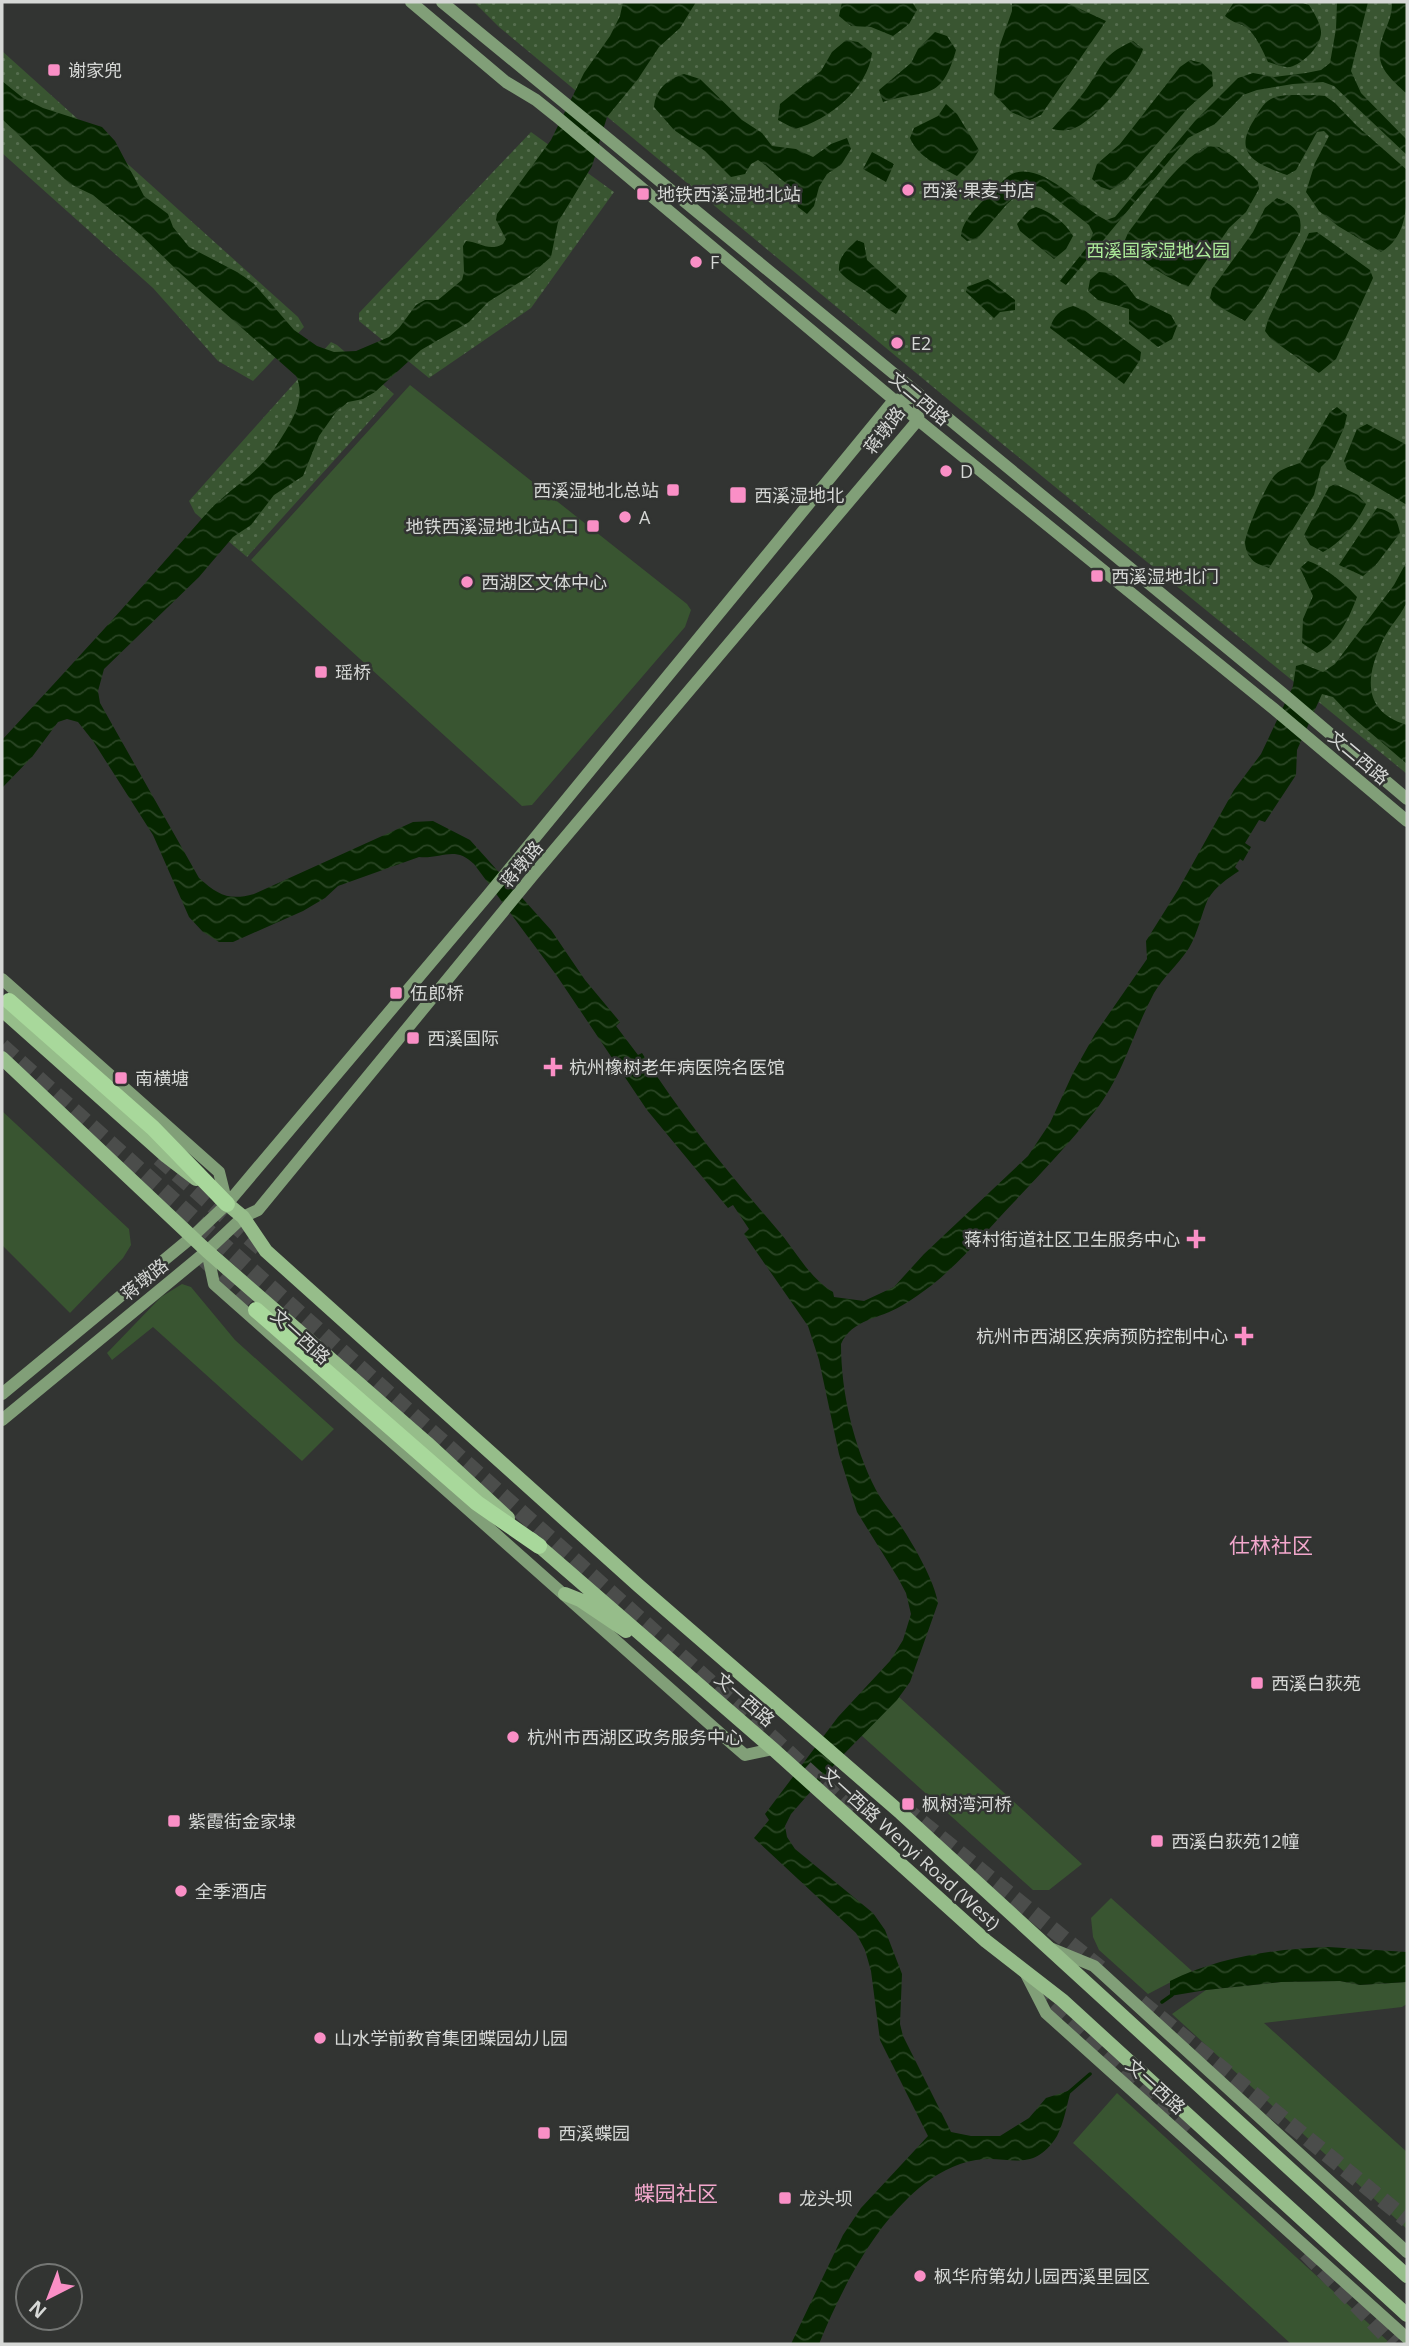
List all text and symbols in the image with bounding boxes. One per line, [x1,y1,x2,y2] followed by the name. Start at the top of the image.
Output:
[68,58,122,82] place label: 谢家兜
[46,62,62,78] marker: 谢家兜
[922,178,1035,202] place label: 西溪·果麦书店
[657,182,801,206] place label: 地铁西溪湿地北站
[900,182,916,198] marker: 西溪·果麦书店
[635,186,651,202] marker: 地铁西溪湿地北站
[1086,238,1230,262] park label: 西溪国家湿地公园
[710,250,719,274] place label: F
[688,254,704,270] marker: F
[911,331,931,355] place label: E2
[889,335,905,351] marker: E2
[885,366,955,430] street label: 文二西路
[858,401,910,459] street label: 蒋墩路
[960,459,973,483] place label: D
[938,463,954,479] marker: D
[533,478,659,502] place label: 西溪湿地北总站
[665,482,681,498] marker: 西溪湿地北总站
[754,483,844,507] place label: 西溪湿地北
[728,485,748,505] marker: 西溪湿地北
[639,505,651,529] place label: A
[617,509,633,525] marker: A
[406,514,579,538] place label: 地铁西溪湿地北站A口
[585,518,601,534] marker: 地铁西溪湿地北站A口
[1111,564,1219,588] place label: 西溪湿地北门
[1089,568,1105,584] marker: 西溪湿地北门
[481,570,607,594] place label: 西湖区文体中心
[459,574,475,590] marker: 西湖区文体中心
[335,660,371,684] place label: 瑶桥
[313,664,329,680] marker: 瑶桥
[1324,725,1394,789] street label: 文二西路
[494,836,548,892] street label: 蒋墩路
[410,981,464,1005] place label: 伍郎桥
[388,985,404,1001] marker: 伍郎桥
[427,1026,499,1050] place label: 西溪国际
[405,1030,421,1046] marker: 西溪国际
[569,1055,785,1079] place label: 杭州橡树老年病医院名医馆
[543,1057,563,1077] marker: 杭州橡树老年病医院名医馆
[135,1066,189,1090] place label: 南横塘
[113,1070,129,1086] marker: 南横塘
[964,1227,1180,1251] place label: 蒋村街道社区卫生服务中心
[1186,1229,1206,1249] marker: 蒋村街道社区卫生服务中心
[115,1253,173,1305] street label: 蒋墩路
[266,1303,336,1369] street label: 文一西路
[976,1324,1228,1348] place label: 杭州市西湖区疾病预防控制中心
[1234,1326,1254,1346] marker: 杭州市西湖区疾病预防控制中心
[1229,1531,1313,1559] district label: 仕林社区
[710,1666,780,1732] street label: 文一西路
[1271,1671,1361,1695] place label: 西溪白荻苑
[1249,1675,1265,1691] marker: 西溪白荻苑
[527,1725,743,1749] place label: 杭州市西湖区政务服务中心
[505,1729,521,1745] marker: 杭州市西湖区政务服务中心
[817,1761,1005,1935] street label: 文一西路 Wenyi Road (West)
[922,1792,1012,1816] place label: 枫树湾河桥
[900,1796,916,1812] marker: 枫树湾河桥
[188,1809,296,1833] place label: 紫霞街金家埭
[166,1813,182,1829] marker: 紫霞街金家埭
[1171,1829,1300,1853] place label: 西溪白荻苑12幢
[1149,1833,1165,1849] marker: 西溪白荻苑12幢
[195,1879,267,1903] place label: 全季酒店
[173,1883,189,1899] marker: 全季酒店
[334,2026,568,2050] place label: 山水学前教育集团蝶园幼儿园
[312,2030,328,2046] marker: 山水学前教育集团蝶园幼儿园
[1121,2053,1191,2119] street label: 文一西路
[558,2121,630,2145] place label: 西溪蝶园
[536,2125,552,2141] marker: 西溪蝶园
[634,2179,718,2207] district label: 蝶园社区
[799,2186,853,2210] place label: 龙头坝
[777,2190,793,2206] marker: 龙头坝
[14,2262,84,2332] north arrow
[934,2264,1150,2288] place label: 枫华府第幼儿园西溪里园区
[912,2268,928,2284] marker: 枫华府第幼儿园西溪里园区
[23,2295,52,2324] text: N

